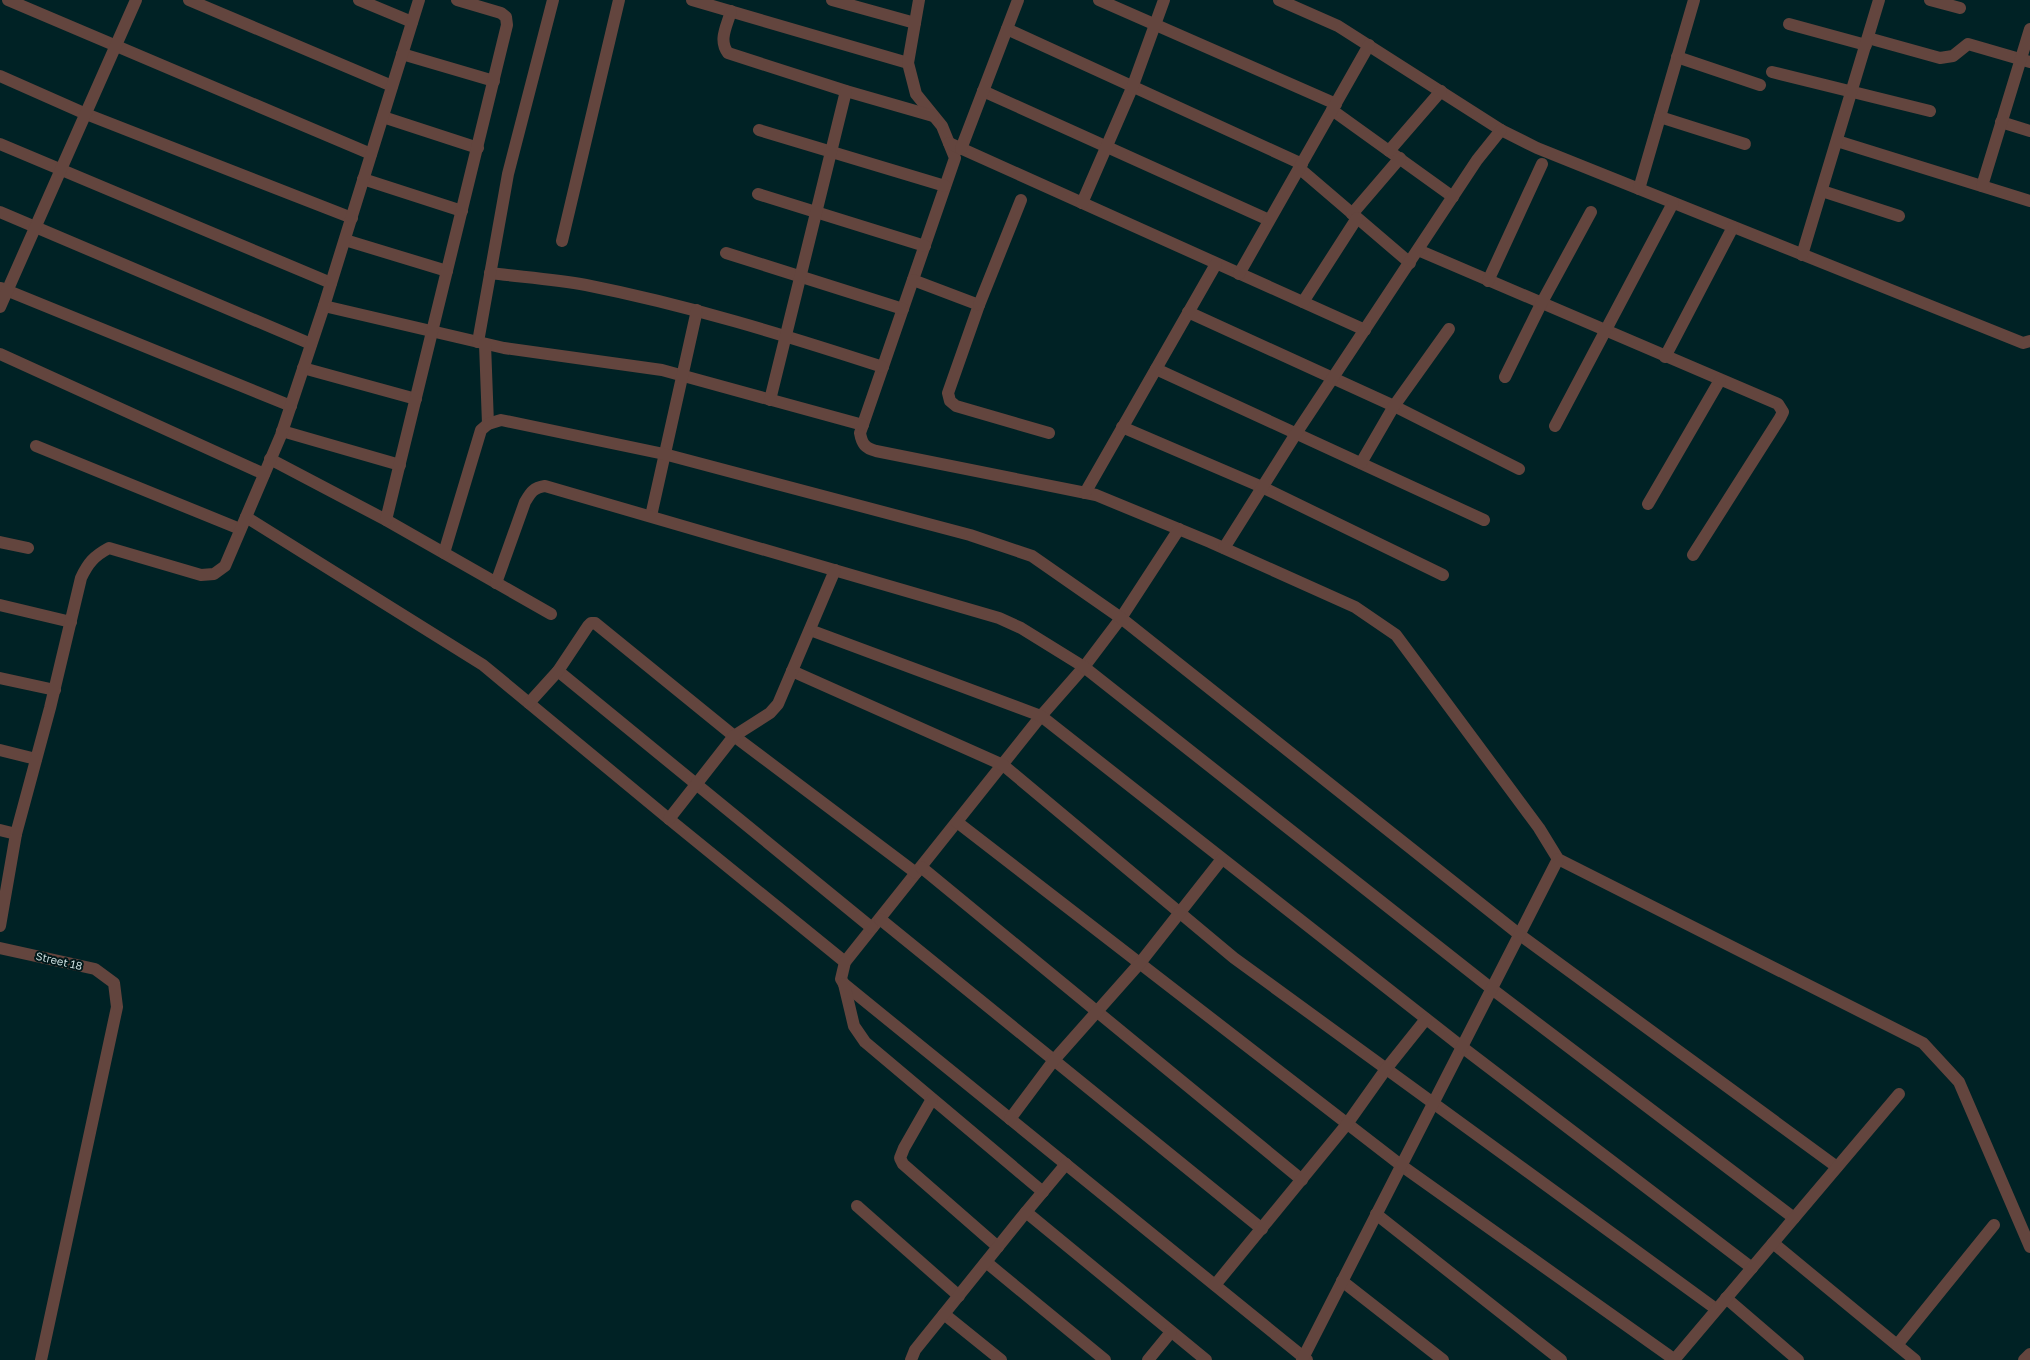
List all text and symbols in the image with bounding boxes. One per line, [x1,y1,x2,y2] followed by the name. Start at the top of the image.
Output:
[35,949,84,972] street label: Street 18

